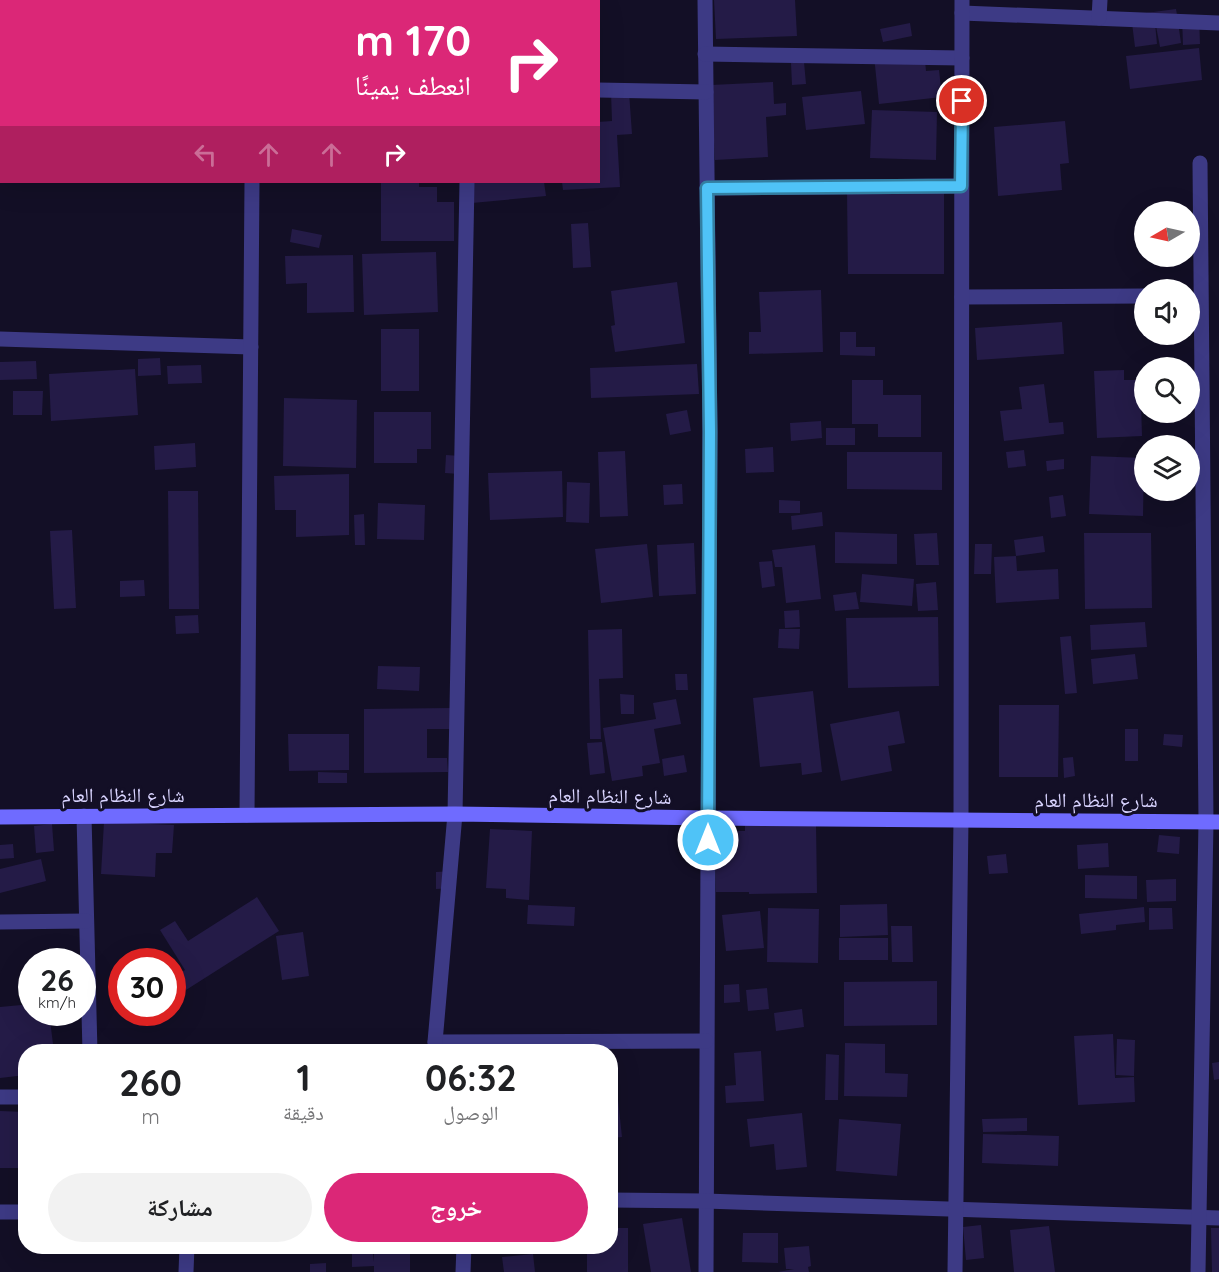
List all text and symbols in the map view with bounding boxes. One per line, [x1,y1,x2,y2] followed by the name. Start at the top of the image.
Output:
[355,14,471,67] text: 170 m
[492,24,570,102] icon: right
[355,68,471,102] text: انعطف يمينًا
[936,75,987,126] pin
[945,84,978,117] icon: arrive
[189,138,222,171] icon: left
[252,138,285,171] icon: ahead
[315,138,348,171] icon: ahead
[378,138,411,171] icon: right
[1134,201,1200,267] north arrow
[1134,201,1200,501] map controls
[1134,279,1200,345] button: sound
[1134,357,1200,423] button: search
[1134,435,1200,501] button: layers
[61,782,185,809] street label: شارع النظام العام
[548,782,672,811] street label: شارع النظام العام
[1034,787,1158,814] street label: شارع النظام العام
[676,808,740,872] position arrow
[108,948,186,1026] speed limit sign: 30
[40,961,74,999] text: 26
[38,993,76,1012] text: km/h
[296,1055,310,1100] text: 1
[425,1055,517,1100] text: 06:32
[119,1060,182,1105] text: 260
[283,1100,324,1125] text: دقيقة
[443,1100,499,1125] text: الوصول
[141,1104,160,1129] text: m
[48,1173,312,1242] button: مشاركة
[324,1173,588,1242] button: خروج

